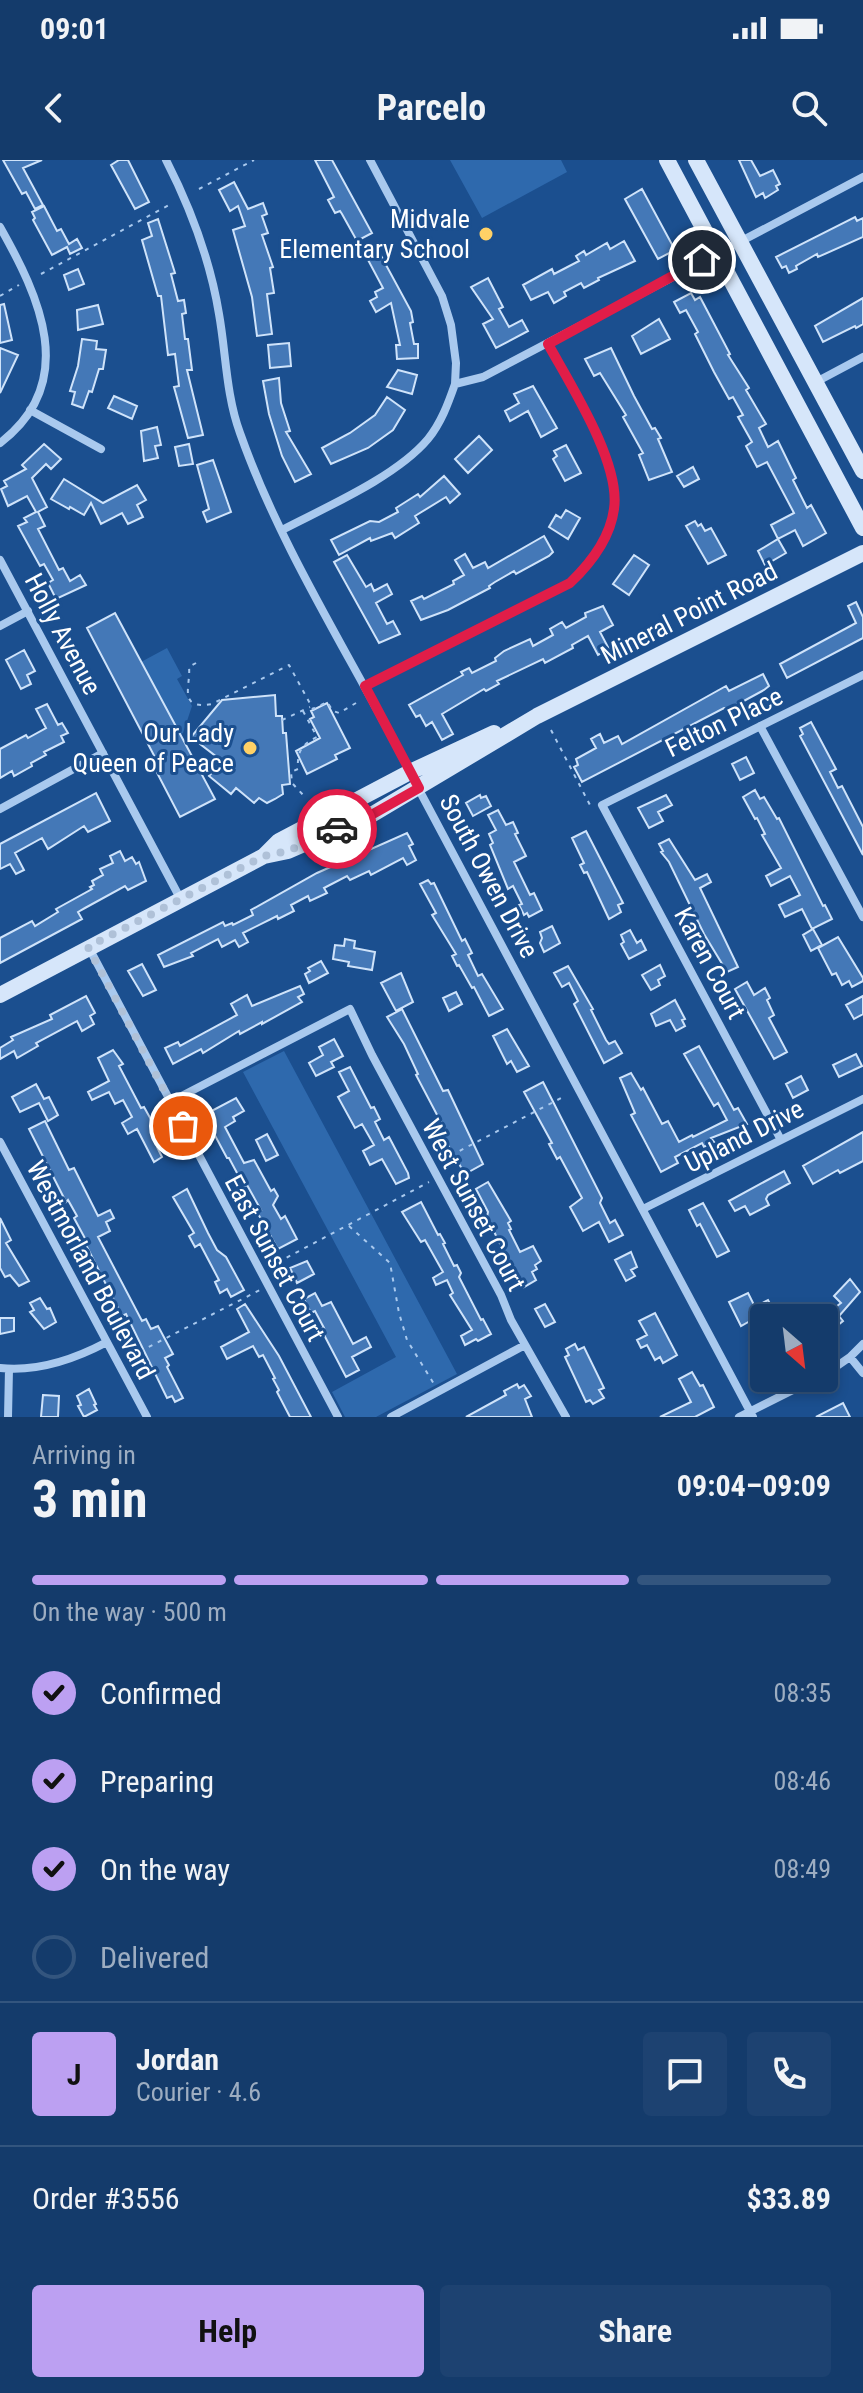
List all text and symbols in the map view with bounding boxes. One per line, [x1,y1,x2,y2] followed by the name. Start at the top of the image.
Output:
[40,11,109,46] text: 09:01
[32,86,76,130] icon: back
[787,86,831,130] icon: search
[377,87,486,129] text: Parcelo
[279,204,470,264] place label: Midvale Elementary School
[477,225,495,243] marker: Midvale Elementary School
[668,226,736,294] pin
[680,238,724,282] icon: home
[596,556,782,670] street label: Mineral Point Road
[19,568,107,700] street label: Holly Avenue
[661,681,787,763] street label: Felton Place
[73,718,234,778] place label: Our Lady Queen of Peace
[241,739,259,757] marker: Our Lady Queen of Peace
[297,789,377,869] courier
[433,789,545,963] street label: South Owen Drive
[315,807,359,851] icon: car
[668,902,752,1024] street label: Karen Court
[149,1092,217,1160] pin
[680,1093,808,1179] street label: Upland Drive
[161,1104,205,1148] icon: bag
[416,1114,532,1296] street label: West Sunset Court
[21,1156,161,1384] street label: Westmorland Boulevard
[219,1170,331,1346] street label: East Sunset Court
[750,1304,838,1392] north arrow
[750,1304,838,1392] map controls
[32,1440,136,1470] text: Arriving in
[677,1468,831,1503] text: 09:04–09:09
[32,1469,148,1530] text: 3 min
[32,1597,227,1627] text: On the way · 500 m
[32,1671,76,1715] icon: check
[100,1676,222,1711] text: Confirmed
[774,1678,831,1708] text: 08:35
[32,1759,76,1803] icon: check
[100,1764,214,1799] text: Preparing
[774,1766,831,1796] text: 08:46
[32,1847,76,1891] icon: check
[100,1852,230,1887] text: On the way
[774,1854,831,1884] text: 08:49
[100,1940,209,1975] text: Delivered
[643,2032,727,2116] button: chat
[747,2032,831,2116] button: phone
[136,2042,219,2077] text: Jordan
[67,2057,81,2092] text: J
[136,2077,261,2107] text: Courier · 4.6
[32,2181,180,2216] text: Order #3556
[746,2181,831,2216] text: $33.89
[32,2285,424,2377] button: Help
[440,2285,831,2377] button: Share

